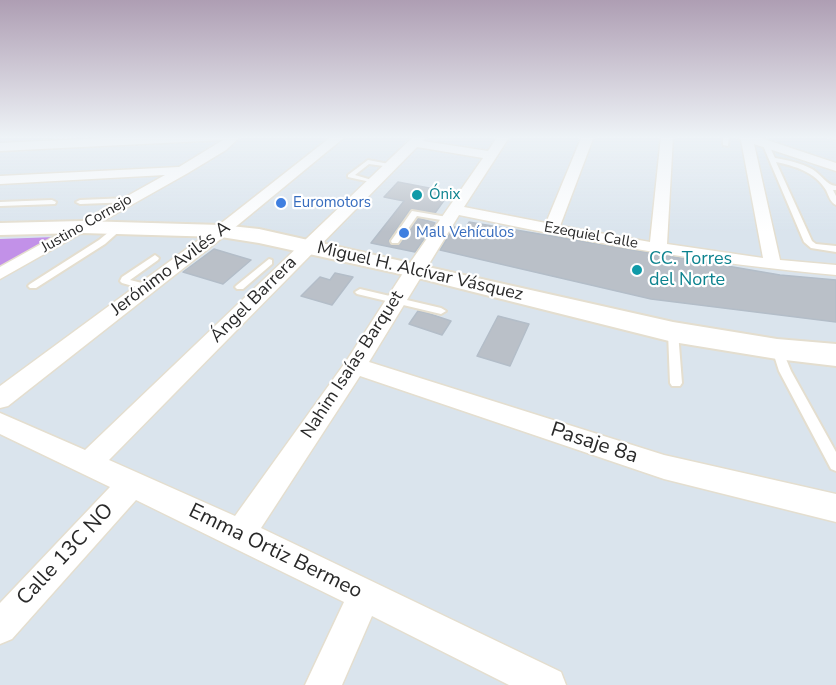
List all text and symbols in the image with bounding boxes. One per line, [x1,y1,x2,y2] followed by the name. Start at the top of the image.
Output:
[429,186,460,204] place label: Ónix
[410,188,424,202] marker: Ónix
[39,191,135,257] street label: Justino Cornejo
[293,194,371,212] place label: Euromotors
[274,196,288,210] marker: Euromotors
[107,217,235,321] street label: Jerónimo Avilés A
[543,219,639,253] street label: Ezequiel Calle
[416,224,514,242] place label: Mall Vehículos
[397,226,411,240] marker: Mall Vehículos
[315,238,525,306] street label: Miguel H. Alcívar Vásquez
[649,249,732,292] place label: CC. Torres del Norte
[206,252,302,348] street label: Ángel Barrera
[630,263,644,277] marker: CC. Torres del Norte
[297,287,409,443] street label: Nahim Isaías Barquet
[547,418,641,470] street label: Pasaje 8a
[12,499,120,611] street label: Calle 13C NO
[184,499,366,605] street label: Emma Ortiz Bermeo

